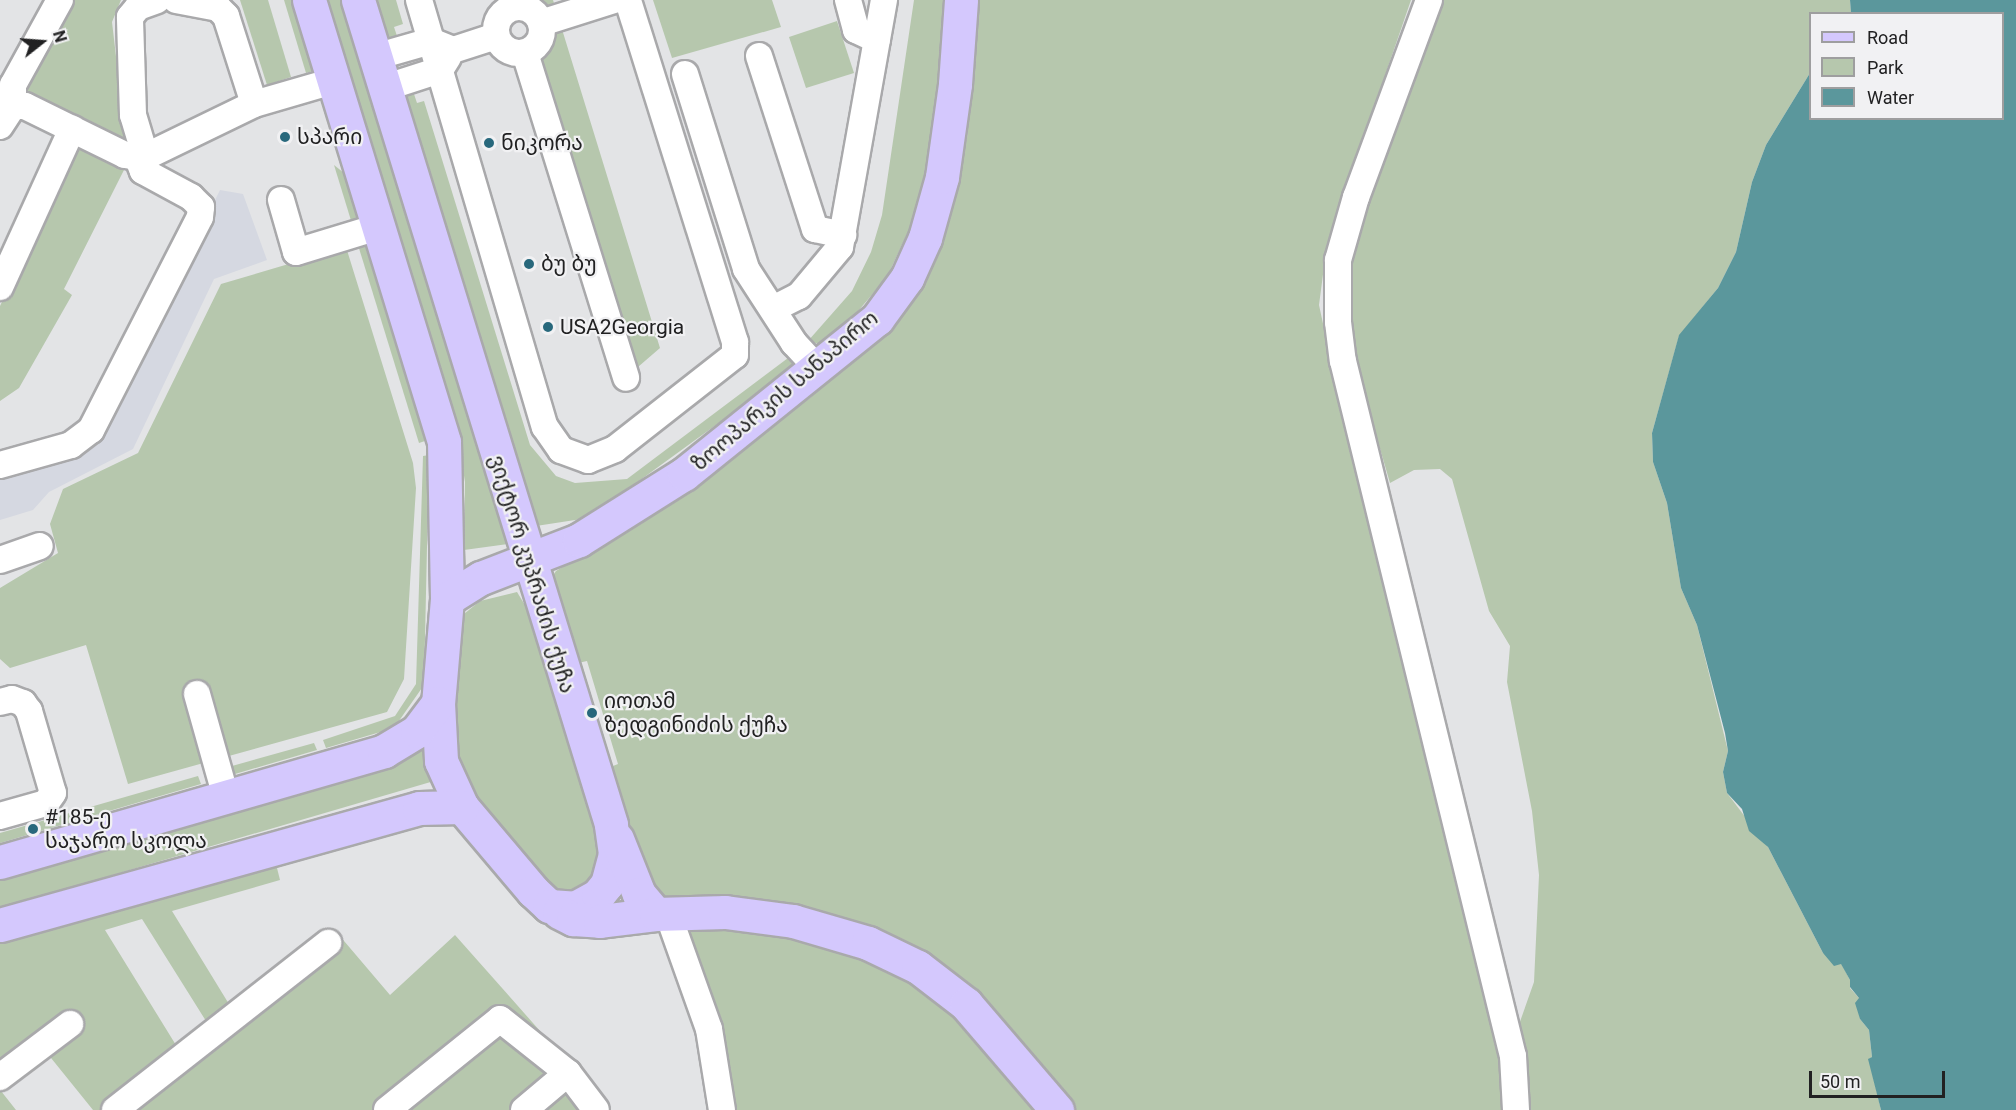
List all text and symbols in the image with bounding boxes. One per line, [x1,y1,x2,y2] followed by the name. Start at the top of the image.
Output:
[12,12,72,72] north arrow
[1809,12,2004,120] legend
[1867,27,1908,48] text: Road
[49,28,70,45] text: N
[1867,57,1903,78] text: Park
[1867,87,1914,108] text: Water
[297,124,362,150] place label: სპარი
[278,130,292,144] marker: სპარი
[501,130,583,156] place label: ნიკორა
[482,136,496,150] marker: ნიკორა
[541,251,597,277] place label: ბუ ბუ
[522,257,536,271] marker: ბუ ბუ
[687,306,883,476] street label: ზოოპარკის სანაპირო
[560,314,684,340] place label: USA2Georgia
[541,320,555,334] marker: USA2Georgia
[484,452,580,696] street label: ვიქტორ კუპრაძის ქუჩა
[604,688,788,738] place label: იოთამ ზედგინიძის ქუჩა
[585,706,599,720] marker: იოთამ ზედგინიძის ქუჩა
[45,804,207,854] place label: #185-ე საჯარო სკოლა
[26,822,40,836] marker: #185-ე საჯარო სკოლა
[1812,1059,1948,1097] scale bar
[1820,1071,1860,1092] text: 50 m

